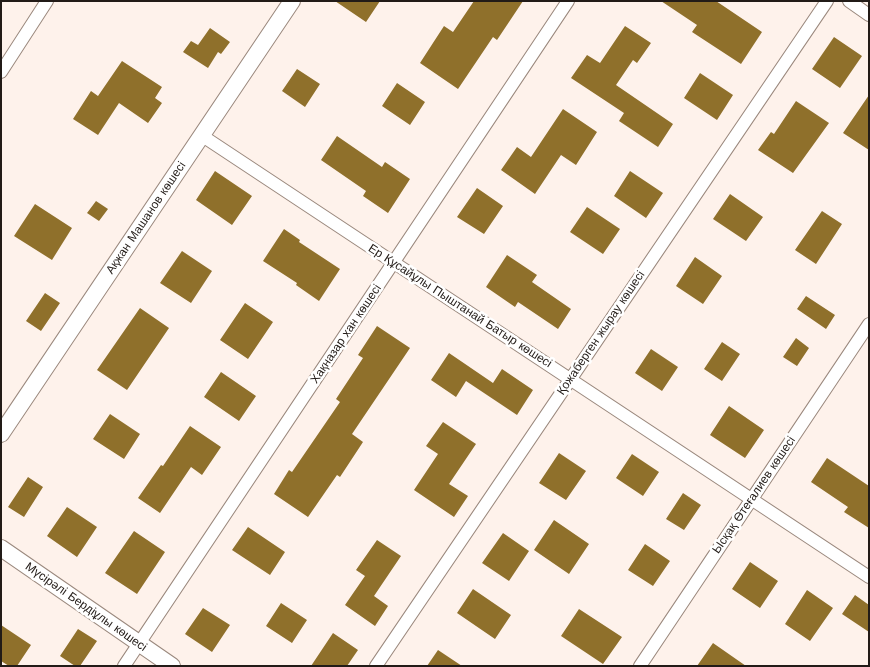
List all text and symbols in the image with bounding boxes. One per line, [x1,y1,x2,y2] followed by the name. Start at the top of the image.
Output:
[103,159,189,277] street label: Ақжан Машанов көшесі
[366,241,554,371] street label: Ер Құсайұлы Пыштанай Батыр көшесі
[554,268,648,398] street label: Қожаберген жырау көшесі
[308,282,384,386] street label: Хақназар хан көшесі
[709,434,799,556] street label: Ысқақ Өтеғалиев көшесі
[22,560,150,654] street label: Мүсірәлі Бердіұлы көшесі

